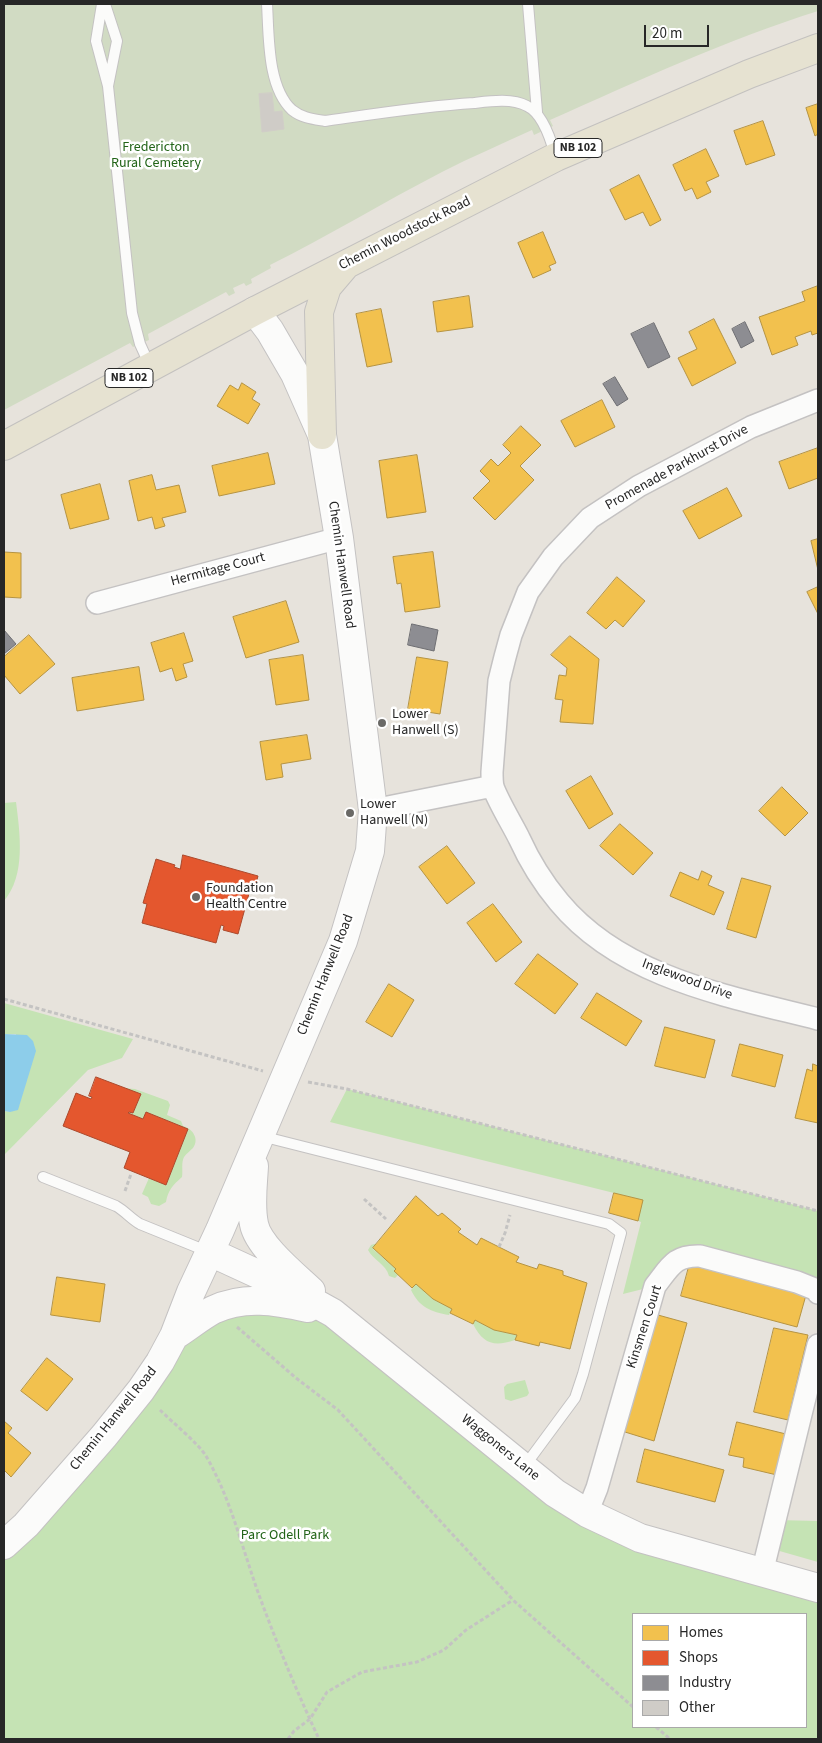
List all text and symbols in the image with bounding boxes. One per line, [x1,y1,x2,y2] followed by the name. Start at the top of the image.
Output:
[647,15,712,47] scale bar
[652,23,682,44] text: 20 m
[554,138,602,158] road number: NB 102
[111,140,201,172] park label: Fredericton Rural Cemetery
[336,193,474,275] street label: Chemin Woodstock Road
[105,368,153,388] road number: NB 102
[603,422,751,514] street label: Promenade Parkhurst Drive
[324,500,358,630] street label: Chemin Hanwell Road
[169,549,267,591] street label: Hermitage Court
[392,707,459,740] place label: Lower Hanwell (S)
[376,717,388,729] marker: Lower Hanwell (S)
[360,797,428,830] place label: Lower Hanwell (N)
[344,807,356,819] marker: Lower Hanwell (N)
[206,881,287,914] place label: Foundation Health Centre
[190,891,202,903] marker: Foundation Health Centre
[294,912,358,1038] street label: Chemin Hanwell Road
[639,956,735,1004] street label: Inglewood Drive
[624,1283,666,1371] street label: Kinsmen Court
[67,1364,161,1474] street label: Chemin Hanwell Road
[457,1411,543,1485] street label: Waggoners Lane
[241,1528,329,1544] park label: Parc Odell Park
[632,1613,807,1728] legend
[679,1622,723,1643] text: Homes
[679,1647,718,1668] text: Shops
[679,1672,731,1693] text: Industry
[679,1697,715,1718] text: Other

